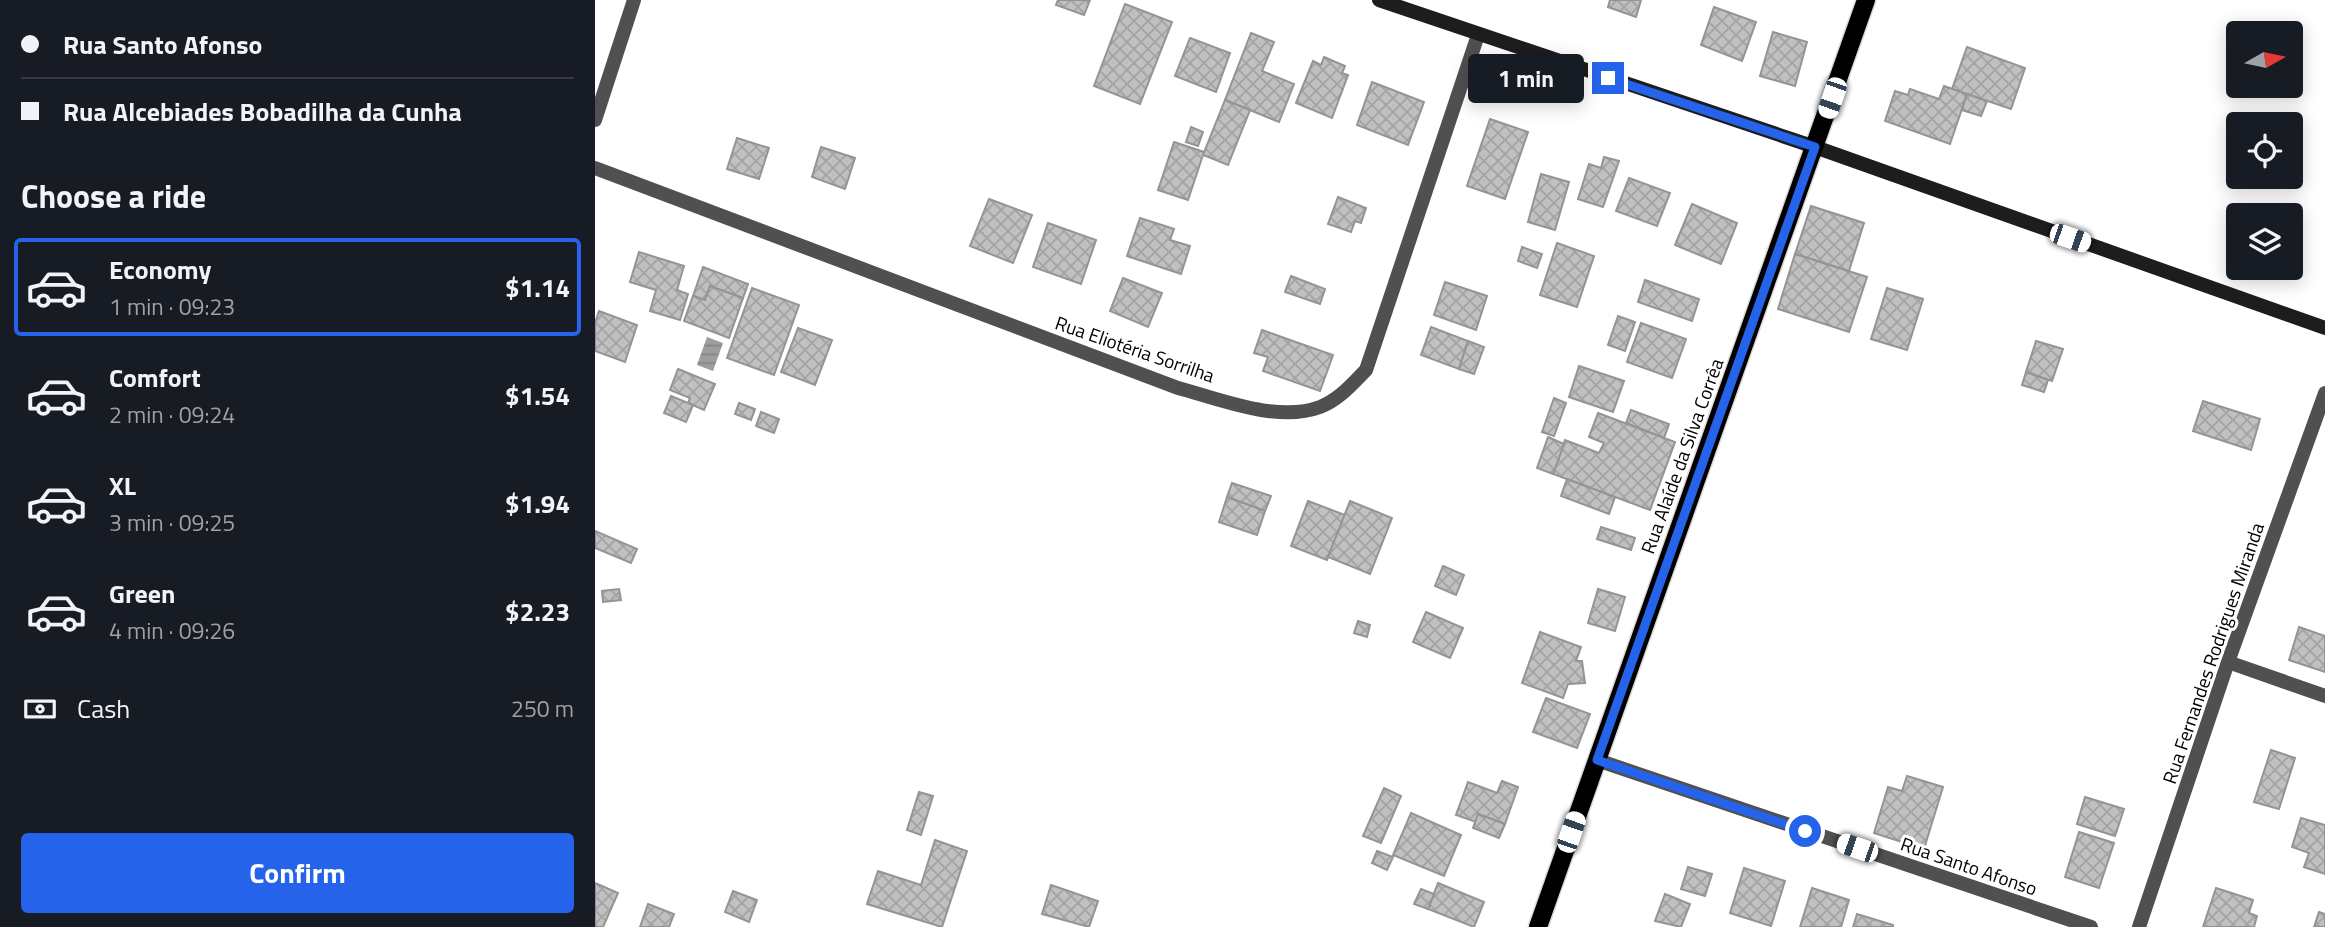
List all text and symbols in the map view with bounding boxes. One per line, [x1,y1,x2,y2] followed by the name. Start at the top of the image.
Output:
[2226,21,2303,98] north arrow
[2226,21,2303,280] map controls
[63,25,262,64] text: Rua Santo Afonso
[1468,54,1583,102] callout: 1 min
[1498,61,1554,96] text: 1 min
[1592,62,1624,94] route end
[1816,75,1849,121] car
[63,92,462,131] text: Rua Alcebiades Bobadilha da Cunha
[2226,112,2303,189] button: locate
[21,172,206,220] text: Choose a ride
[2226,203,2303,280] button: layers
[2047,221,2094,255] car
[109,250,211,289] text: Economy
[25,256,88,319] icon: car
[505,268,570,307] text: $1.14
[109,289,235,324] text: 1 min · 09:23
[1052,308,1219,390] street label: Rua Eliotéria Sorrilha
[1633,354,1731,558] street label: Rua Alaíde da Silva Corrêa
[109,358,201,397] text: Comfort
[25,364,88,427] icon: car
[505,376,570,415] text: $1.54
[109,397,235,432] text: 2 min · 09:24
[109,466,136,505] text: XL
[25,472,88,535] icon: car
[505,484,570,523] text: $1.94
[109,505,235,540] text: 3 min · 09:25
[2154,518,2271,787] street label: Rua Fernandes Rodrigues Miranda
[109,574,175,613] text: Green
[25,580,88,643] icon: car
[505,592,570,631] text: $2.23
[109,613,235,648] text: 4 min · 09:26
[77,689,130,728] text: Cash
[21,690,59,728] icon: cash
[511,691,574,726] text: 250 m
[1555,809,1588,855] car
[1789,815,1821,847] route start
[1897,829,2041,902] street label: Rua Santo Afonso
[1834,831,1881,865] car
[21,833,574,913] button: Confirm

